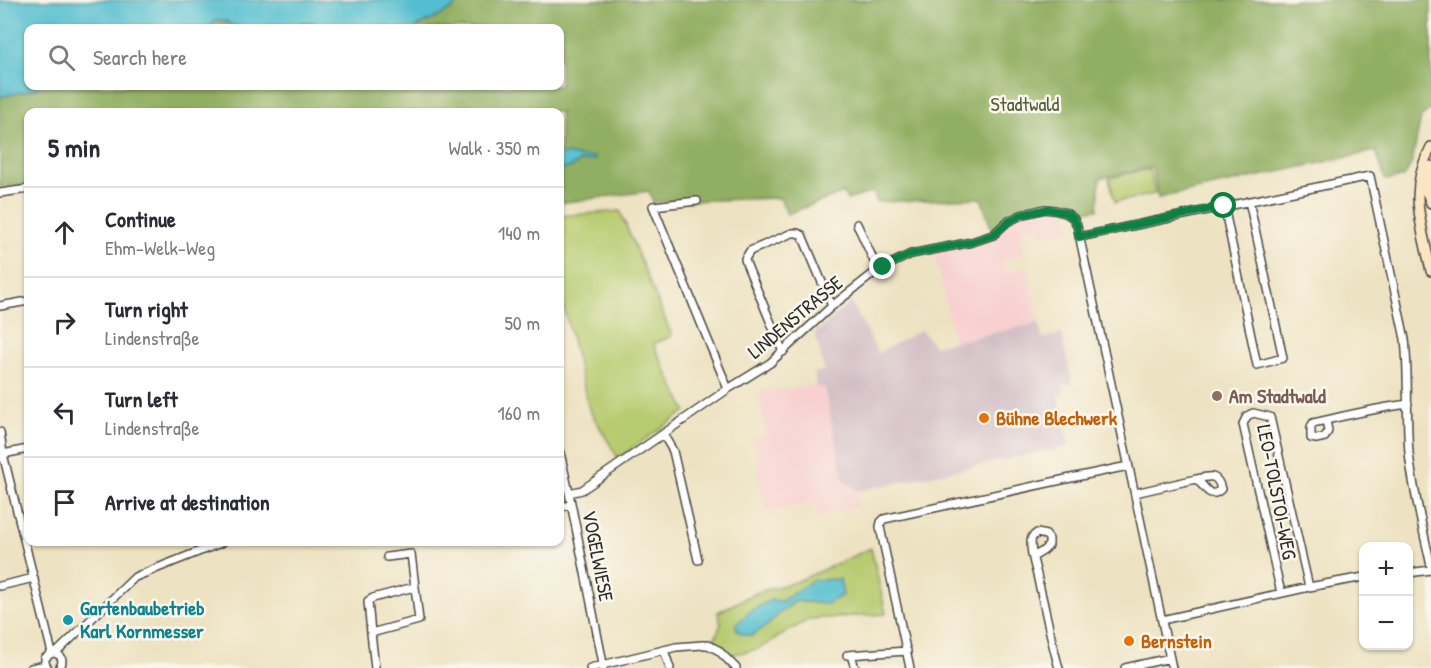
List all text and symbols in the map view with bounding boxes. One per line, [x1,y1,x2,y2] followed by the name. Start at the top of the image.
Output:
[24,24,564,90] search box
[45,41,78,74] icon: search
[93,42,187,72] text: Search here
[991,90,1060,117] park label: Stadtwald
[48,130,100,165] text: 5 min
[448,134,540,161] text: Walk · 350 m
[1210,192,1236,218] route start
[105,204,176,234] text: Continue
[48,216,81,249] icon: ahead
[498,219,540,246] text: 140 m
[105,234,215,261] text: Ehm-Welk-Weg
[869,253,895,279] route end
[741,269,848,364] street label: LINDENSTRASSE
[105,294,188,324] text: Turn right
[48,306,81,339] icon: right
[504,309,540,336] text: 50 m
[105,324,199,351] text: Lindenstraße
[1229,382,1326,409] place label: Am Stadtwald
[105,384,178,414] text: Turn left
[1210,389,1224,403] marker: Am Stadtwald
[48,396,81,429] icon: left
[498,399,540,426] text: 160 m
[996,404,1118,431] place label: Bühne Blechwerk
[977,411,991,425] marker: Bühne Blechwerk
[105,414,199,441] text: Lindenstraße
[1251,422,1304,562] street label: LEO-TOLSTOI-WEG
[48,486,81,519] icon: arrive
[105,487,270,517] text: Arrive at destination
[576,508,621,604] street label: VOGELWIESE
[1359,542,1413,650] map controls
[1359,542,1413,596] button: +
[80,594,205,644] place label: Gartenbaubetrieb Karl Kornmesser
[1359,596,1413,650] button: −
[61,613,75,627] marker: Gartenbaubetrieb Karl Kornmesser
[1141,627,1212,654] place label: Bernstein
[1122,634,1136,648] marker: Bernstein

